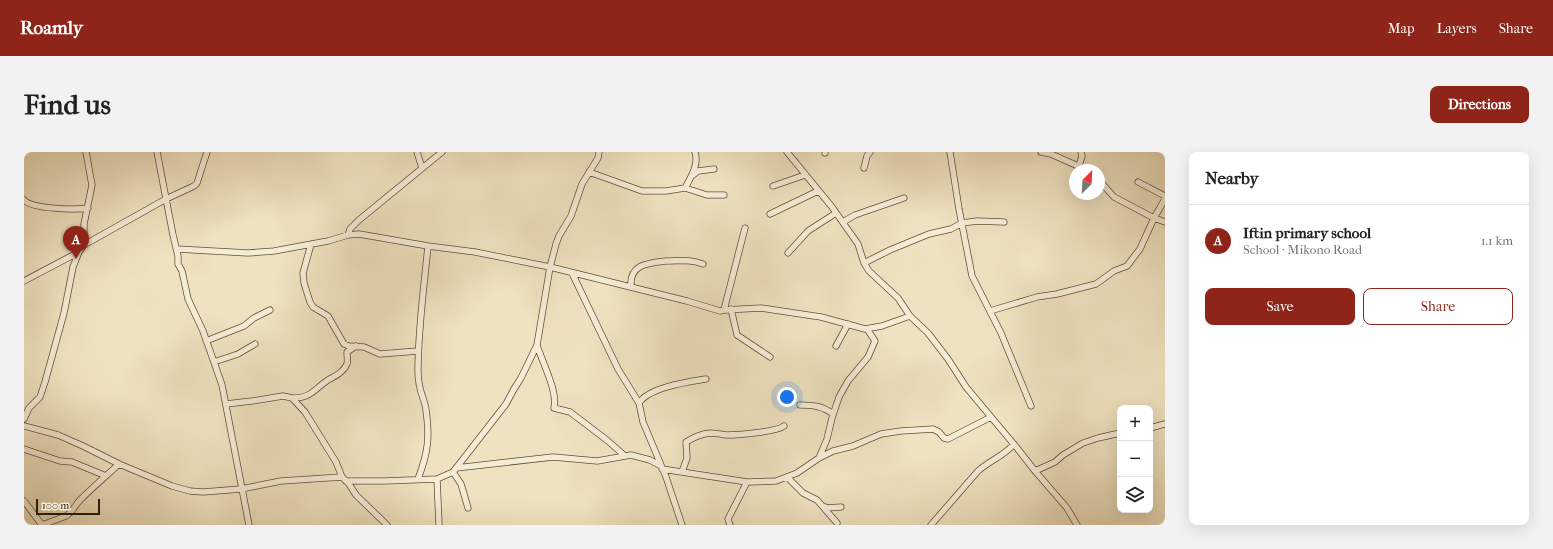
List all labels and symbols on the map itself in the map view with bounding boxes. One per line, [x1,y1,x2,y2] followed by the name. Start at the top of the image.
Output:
[1069,164,1105,200] north arrow
[63,226,89,259] pin: A
[777,387,797,407] your location
[36,497,100,516] scale bar

